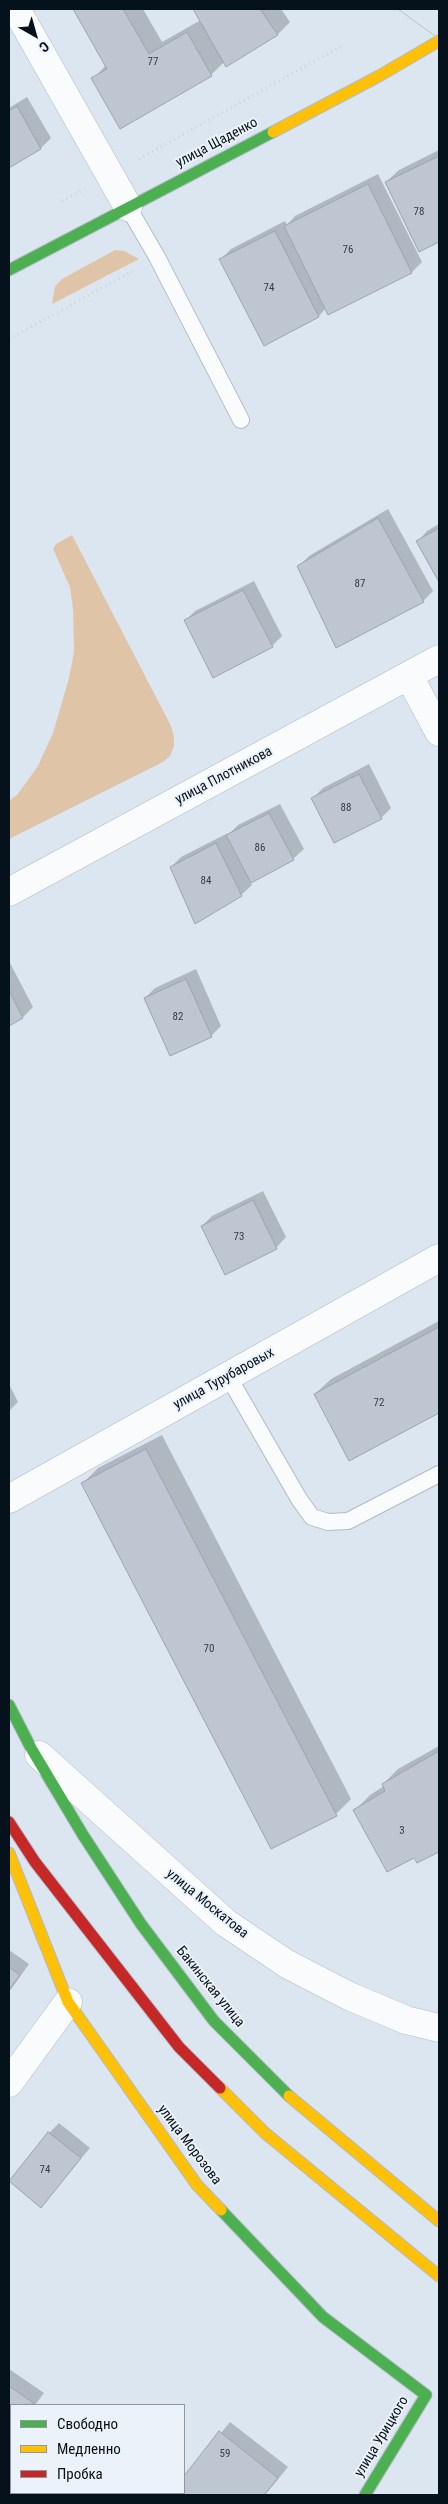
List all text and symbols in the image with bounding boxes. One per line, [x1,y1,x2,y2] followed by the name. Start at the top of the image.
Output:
[10,10,60,60] north arrow
[36,38,52,56] text: С
[148,55,158,69] house number: 77
[173,114,261,172] street label: улица Щаденко
[414,205,424,219] house number: 78
[343,243,353,257] house number: 76
[264,281,274,295] house number: 74
[355,577,365,591] house number: 87
[173,743,275,809] street label: улица Плотникова
[341,801,351,815] house number: 88
[255,841,265,855] house number: 86
[201,874,211,888] house number: 84
[173,1010,183,1024] house number: 82
[234,1230,244,1244] house number: 73
[171,1344,277,1414] street label: улица Турубаровых
[374,1396,384,1410] house number: 72
[204,1642,214,1656] house number: 70
[399,1824,405,1838] house number: 3
[162,1866,252,1942] street label: улица Москатова
[172,1943,248,2031] street label: Бакинская улица
[154,2102,224,2188] street label: улица Морозова
[40,2163,50,2177] house number: 74
[351,2394,413,2480] street label: улица Урицкого
[10,2404,185,2494] legend
[57,2415,118,2433] text: Свободно
[57,2440,121,2458] text: Медленно
[220,2447,230,2461] house number: 59
[57,2465,103,2483] text: Пробка

